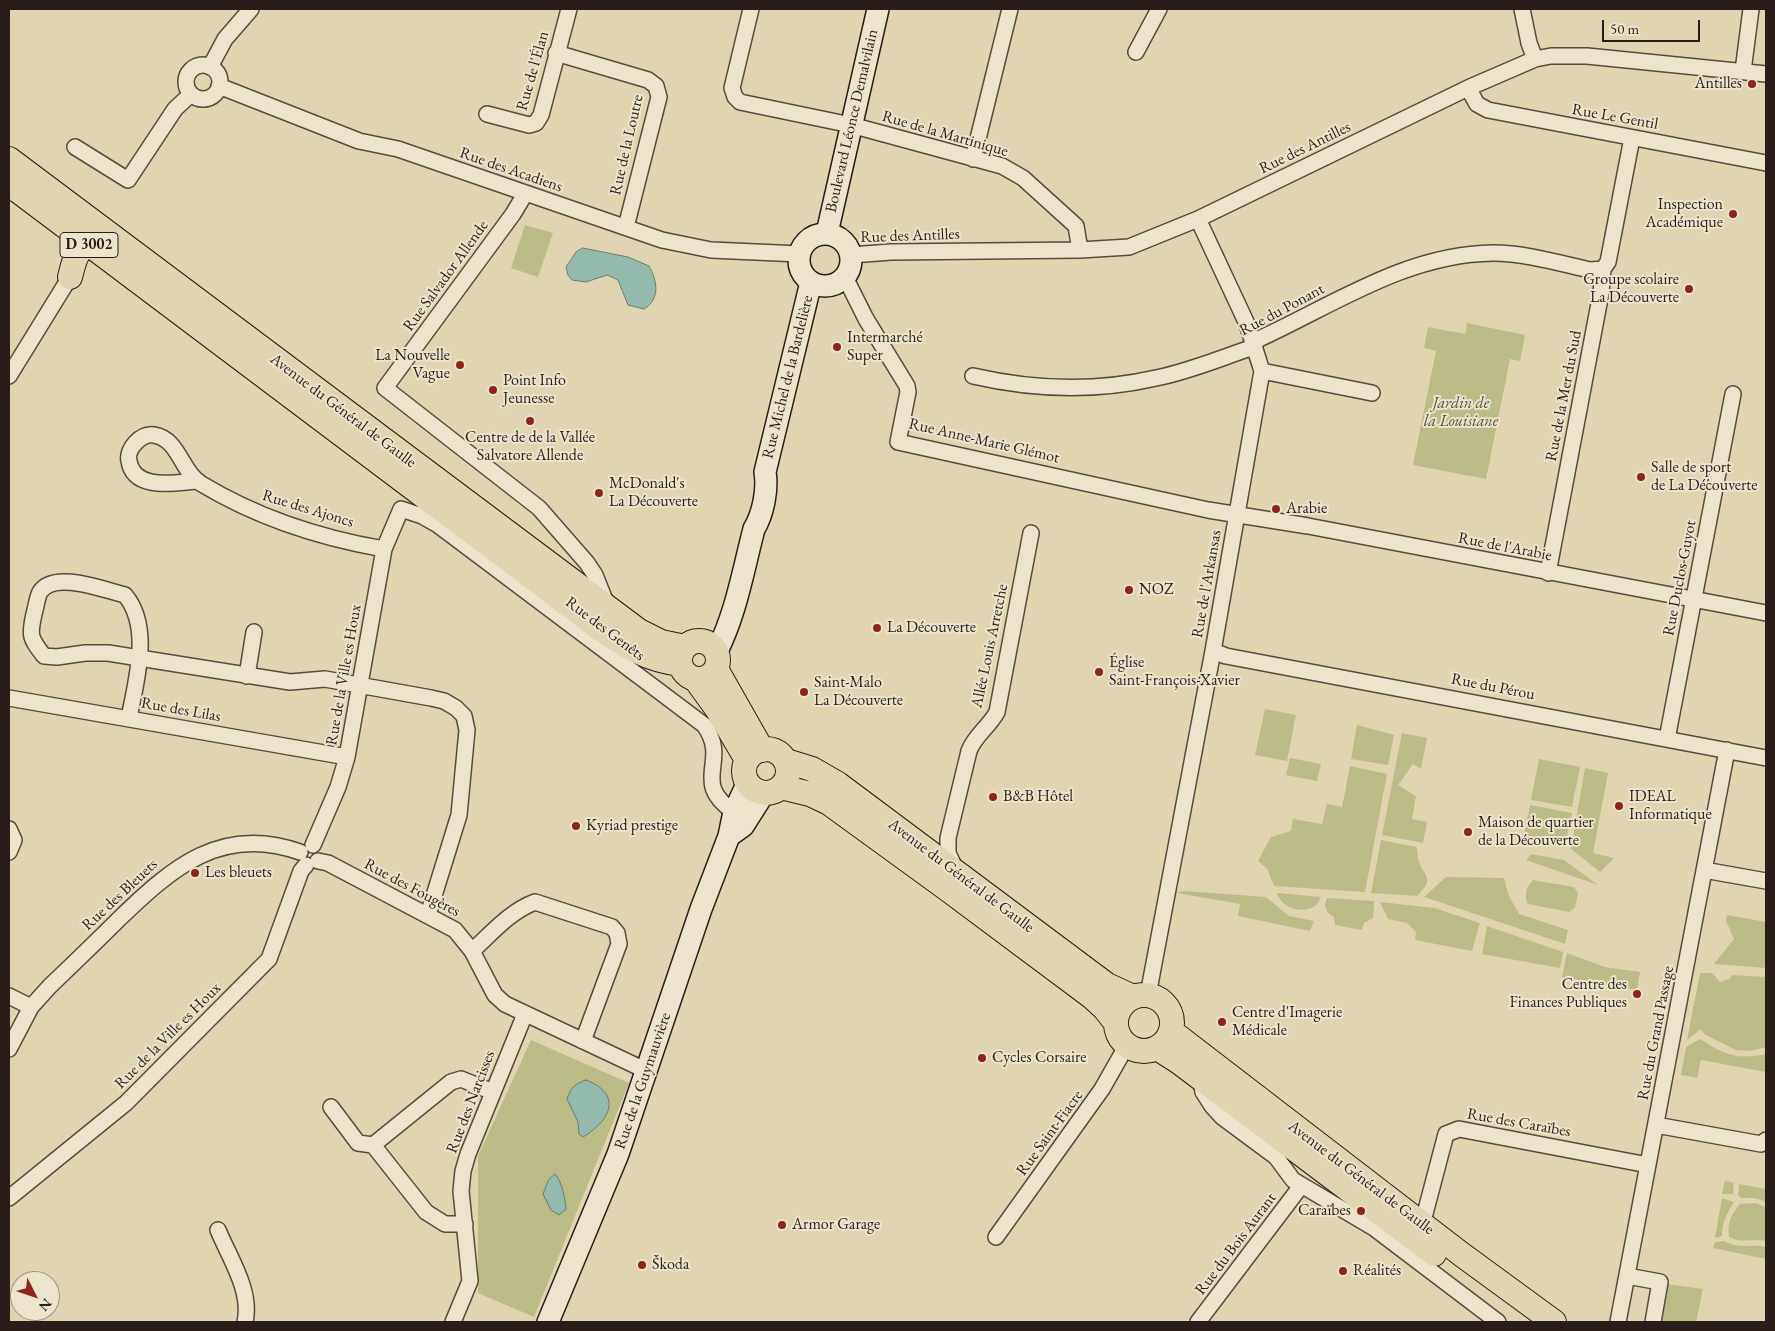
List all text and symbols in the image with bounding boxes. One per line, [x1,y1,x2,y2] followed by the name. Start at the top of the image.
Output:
[1605,10,1702,42] scale bar
[1610,19,1639,38] text: 50 m
[822,27,882,215] street label: Boulevard Léonce Demalvilain
[513,29,553,113] street label: Rue de l'Élan
[1694,74,1742,94] place label: Antilles
[1746,78,1758,90] marker: Antilles
[606,93,648,197] street label: Rue de la Loutre
[1570,100,1660,134] street label: Rue Le Gentil
[880,107,1010,161] street label: Rue de la Martinique
[1256,118,1354,178] street label: Rue des Antilles
[457,143,565,197] street label: Rue des Acadiens
[1646,195,1723,233] place label: Inspection Académique
[1727,208,1739,220] marker: Inspection Académique
[399,217,493,335] street label: Rue Salvador Allende
[860,225,960,247] street label: Rue des Antilles
[60,232,118,258] road number: D 3002
[1583,270,1679,308] place label: Groupe scolaire La Découverte
[1236,280,1328,340] street label: Rue du Ponant
[1683,283,1695,295] marker: Groupe scolaire La Découverte
[758,293,818,461] street label: Rue Michel de la Bardelière
[847,328,923,366] place label: Intermarché Super
[1542,329,1586,463] street label: Rue de la Mer du Sud
[831,341,843,353] marker: Intermarché Super
[375,346,450,384] place label: La Nouvelle Vague
[266,350,420,472] street label: Avenue du Général de Gaulle
[454,359,466,371] marker: La Nouvelle Vague
[503,371,566,409] place label: Point Info Jeunesse
[487,384,499,396] marker: Point Info Jeunesse
[1424,394,1498,432] park label: Jardin de la Louisiane
[907,414,1061,468] street label: Rue Anne-Marie Glémot
[524,415,536,427] marker: Centre de de la Vallée Salvatore Allende
[465,428,595,466] place label: Centre de de la Vallée Salvatore Allende
[1651,458,1758,496] place label: Salle de sport de La Découverte
[1635,471,1647,483] marker: Salle de sport de La Découverte
[609,474,698,512] place label: McDonald's La Découverte
[260,486,356,532] street label: Rue des Ajoncs
[593,487,605,499] marker: McDonald's La Découverte
[1286,499,1327,519] place label: Arabie
[1270,503,1282,515] marker: Arabie
[1659,519,1701,637] street label: Rue Duclos-Guyot
[1188,528,1226,640] street label: Rue de l'Arkansas
[1457,529,1553,565] street label: Rue de l'Arabie
[1139,580,1174,600] place label: NOZ
[967,582,1013,710] street label: Allée Louis Arretche
[1123,584,1135,596] marker: NOZ
[561,593,649,665] street label: Rue des Genêts
[322,603,366,747] street label: Rue de la Ville es Houx
[887,618,976,638] place label: La Découverte
[871,622,883,634] marker: La Découverte
[1109,653,1240,691] place label: Église Saint-François-Xavier
[1093,666,1105,678] marker: Église Saint-François-Xavier
[1449,669,1537,705] street label: Rue du Pérou
[814,673,903,711] place label: Saint-Malo La Découverte
[798,686,810,698] marker: Saint-Malo La Découverte
[140,694,222,726] street label: Rue des Lilas
[1003,787,1073,807] place label: B&B Hôtel
[1629,787,1712,825] place label: IDEAL Informatique
[987,791,999,803] marker: B&B Hôtel
[1613,800,1625,812] marker: IDEAL Informatique
[1478,813,1594,851] place label: Maison de quartier de la Découverte
[884,815,1038,937] street label: Avenue du Général de Gaulle
[586,816,678,836] place label: Kyriad prestige
[570,820,582,832] marker: Kyriad prestige
[1462,826,1474,838] marker: Maison de quartier de la Découverte
[78,855,162,935] street label: Rue des Bleuets
[361,855,463,921] street label: Rue des Fougères
[205,863,272,883] place label: Les bleuets
[189,867,201,879] marker: Les bleuets
[1634,964,1678,1102] street label: Rue du Grand Passage
[1510,975,1627,1013] place label: Centre des Finances Publiques
[111,979,225,1093] street label: Rue de la Ville es Houx
[1631,988,1643,1000] marker: Centre des Finances Publiques
[1232,1003,1342,1041] place label: Centre d'Imagerie Médicale
[611,1010,675,1152] street label: Rue de la Guymauvière
[1216,1016,1228,1028] marker: Centre d'Imagerie Médicale
[443,1048,499,1156] street label: Rue des Narcisses
[992,1048,1087,1068] place label: Cycles Corsaire
[976,1052,988,1064] marker: Cycles Corsaire
[1012,1086,1088,1180] street label: Rue Saint-Fiacre
[1466,1104,1572,1142] street label: Rue des Caraïbes
[1284,1117,1438,1239] street label: Avenue du Général de Gaulle
[1191,1189,1281,1299] street label: Rue du Bois Aurant
[1298,1201,1351,1221] place label: Caraïbes
[1355,1205,1367,1217] marker: Caraïbes
[792,1215,880,1235] place label: Armor Garage
[776,1219,788,1231] marker: Armor Garage
[652,1255,689,1275] place label: Škoda
[636,1259,648,1271] marker: Škoda
[1353,1261,1401,1281] place label: Réalités
[1337,1265,1349,1277] marker: Réalités
[10,1271,60,1321] north arrow
[35,1295,56,1315] text: N

